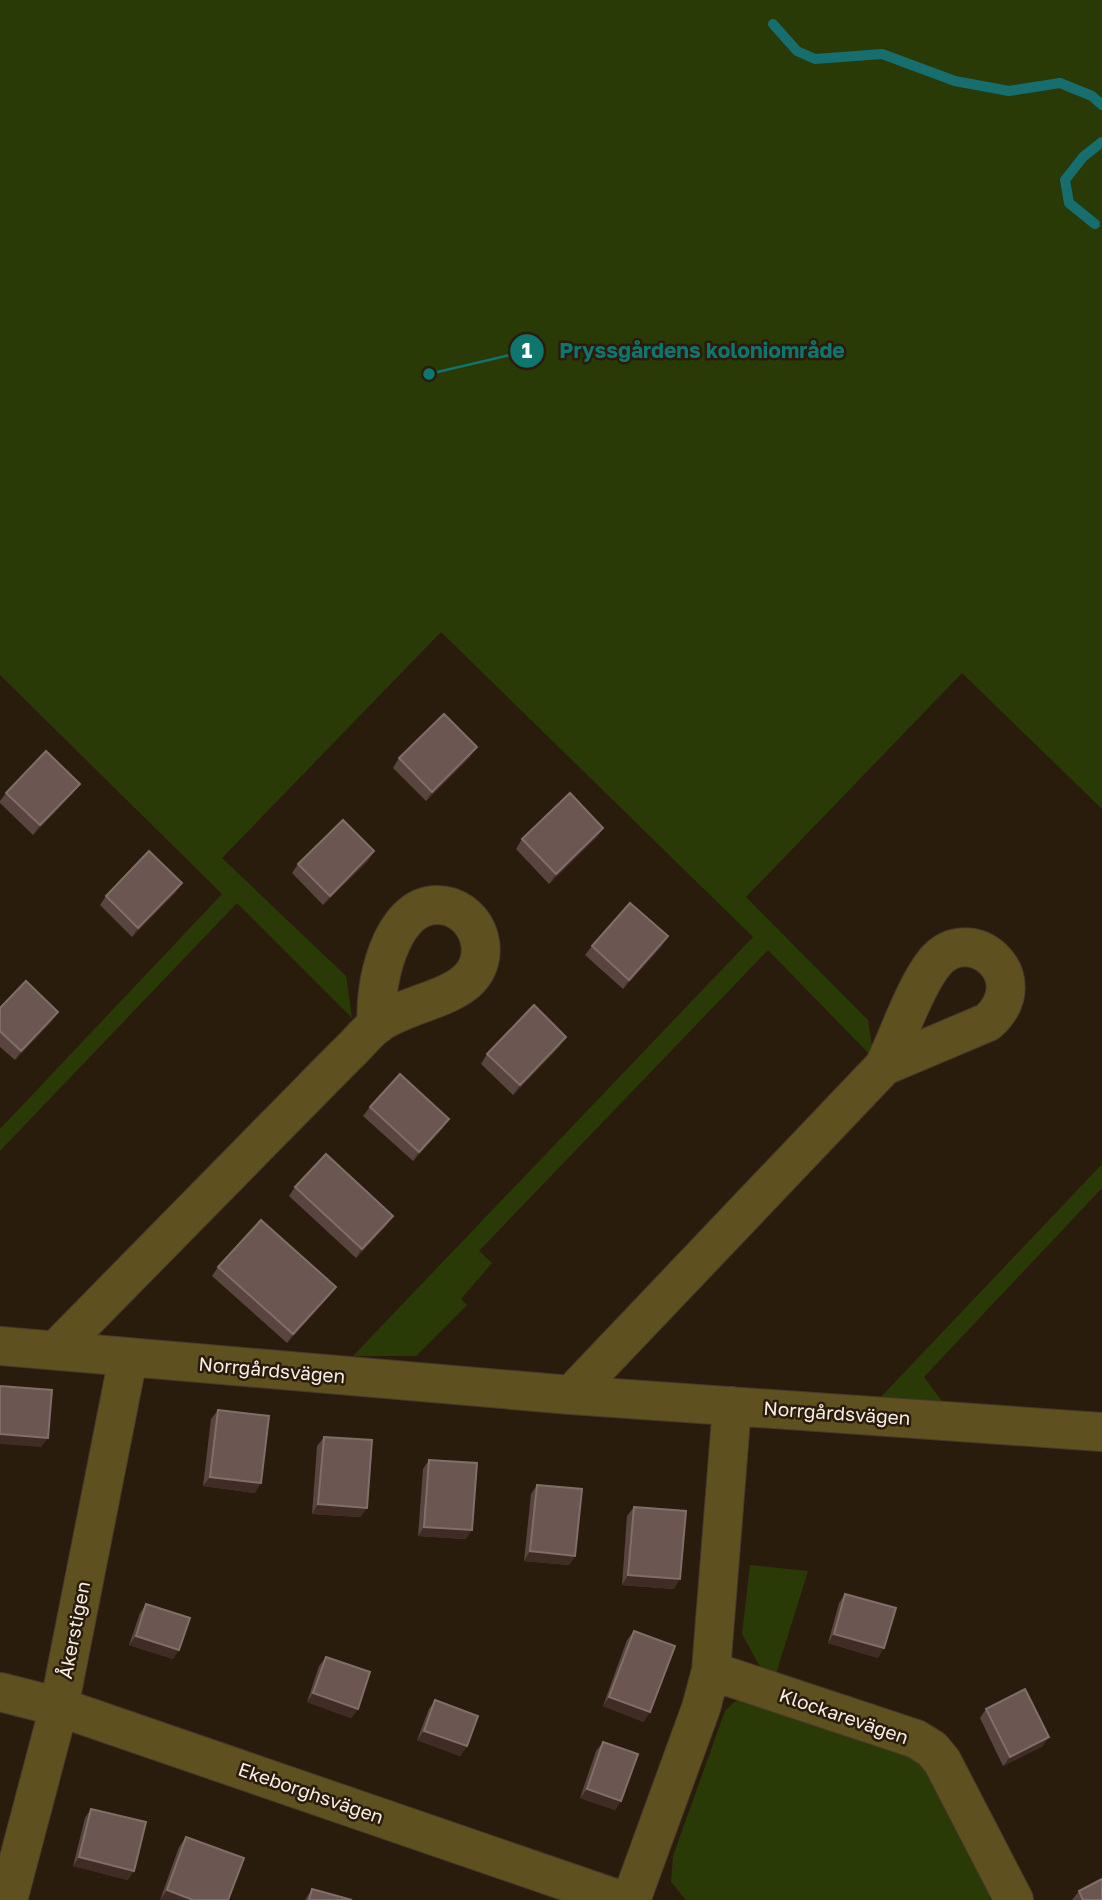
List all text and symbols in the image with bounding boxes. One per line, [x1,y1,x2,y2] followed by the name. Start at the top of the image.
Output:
[510,330,858,372] callout: Pryssgårdens koloniområde
[522,337,533,363] text: 1
[559,337,845,363] text: Pryssgårdens koloniområde
[198,1352,346,1387] street label: Norrgårdsvägen
[763,1396,911,1429] street label: Norrgårdsvägen
[53,1579,94,1681] street label: Åkerstigen
[777,1683,912,1748] street label: Klockarevägen
[236,1757,387,1828] street label: Ekeborghsvägen

